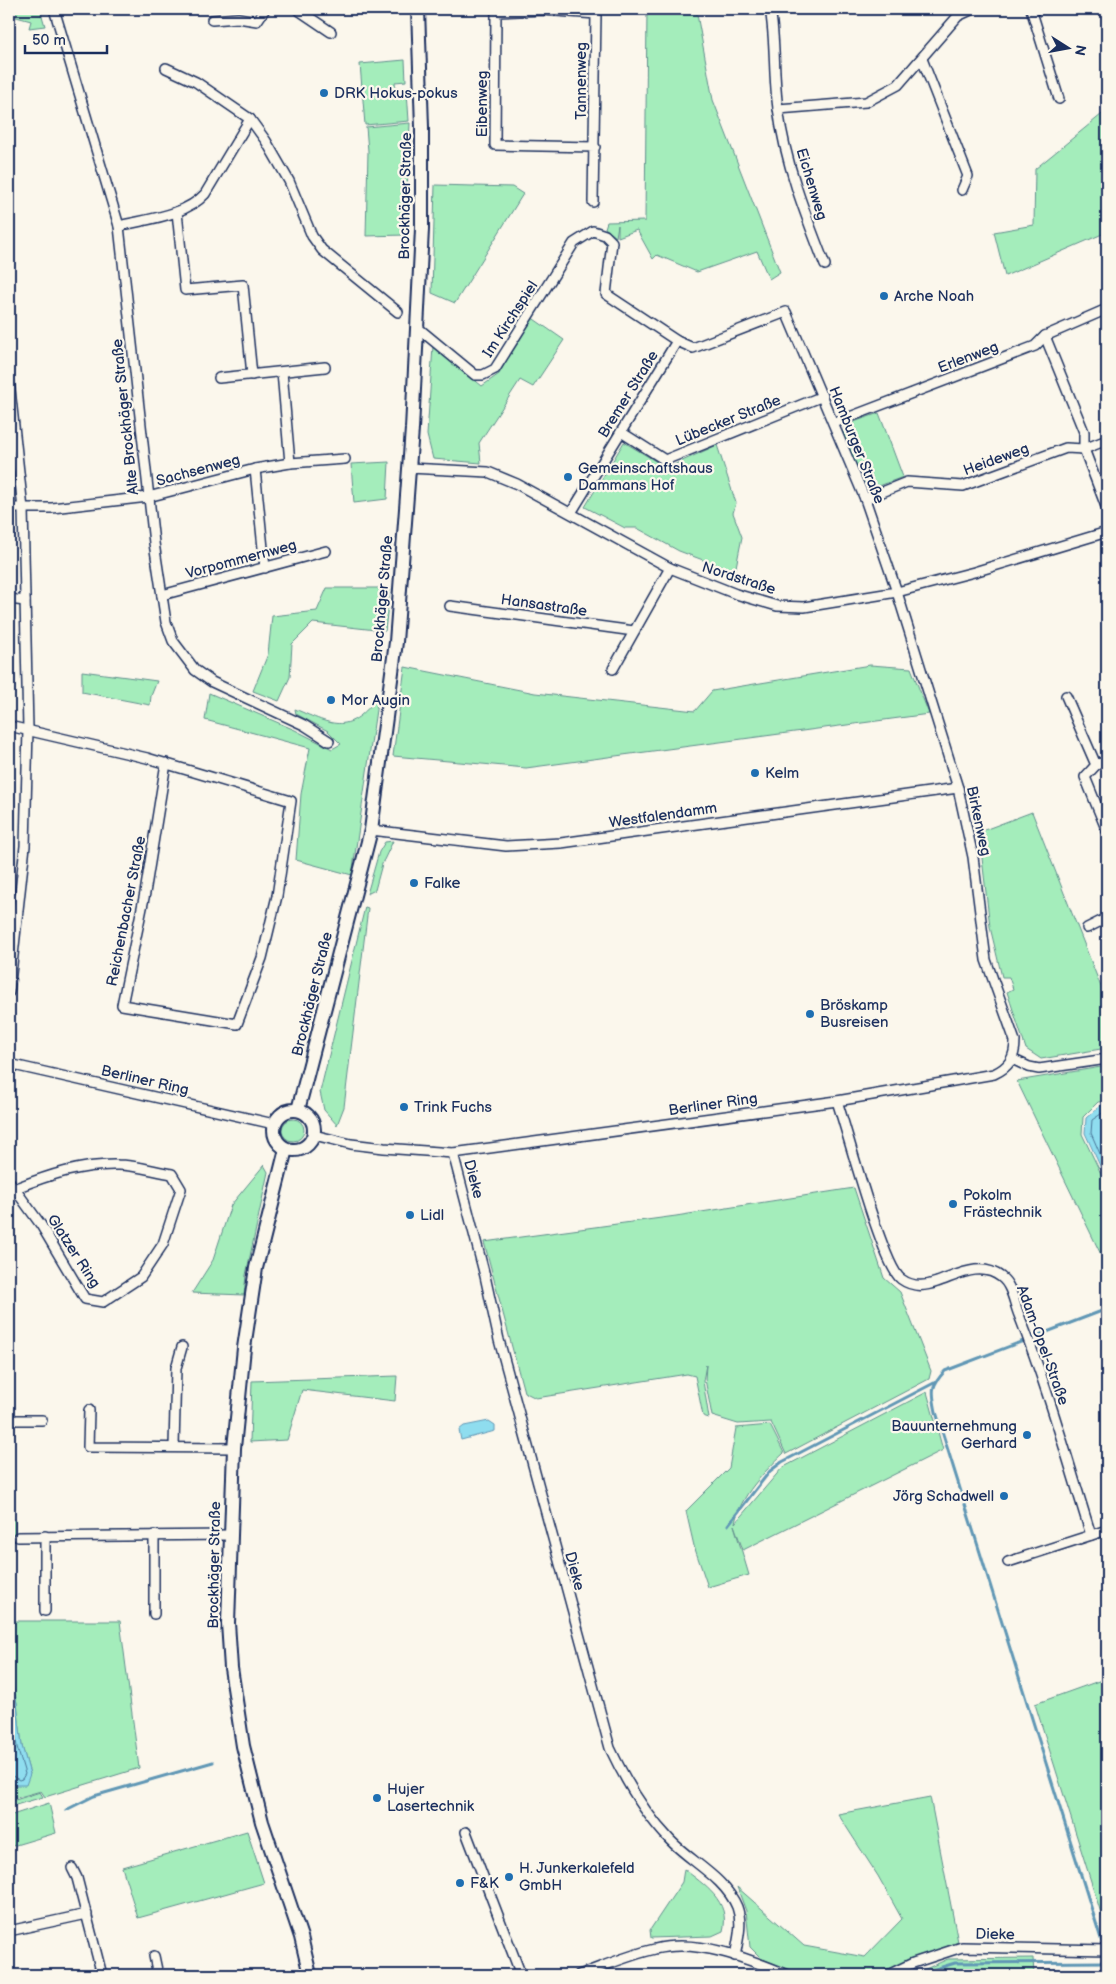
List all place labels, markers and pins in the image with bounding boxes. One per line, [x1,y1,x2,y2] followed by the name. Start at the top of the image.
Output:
[334,84,458,103] place label: DRK Hokus-pokus
[318,87,330,99] marker: DRK Hokus-pokus
[894,287,974,306] place label: Arche Noah
[878,290,890,302] marker: Arche Noah
[578,459,713,495] place label: Gemeinschaftshaus Dammans Hof
[562,471,574,483] marker: Gemeinschaftshaus Dammans Hof
[341,691,410,710] place label: Mor Augin
[325,694,337,706] marker: Mor Augin
[765,764,799,783] place label: Kelm
[749,767,761,779] marker: Kelm
[424,874,460,893] place label: Falke
[408,877,420,889] marker: Falke
[820,996,888,1032] place label: Bröskamp Busreisen
[804,1008,816,1020] marker: Bröskamp Busreisen
[414,1098,492,1117] place label: Trink Fuchs
[398,1101,410,1113] marker: Trink Fuchs
[963,1186,1042,1222] place label: Pokolm Frästechnik
[947,1198,959,1210] marker: Pokolm Frästechnik
[420,1206,444,1225] place label: Lidl
[404,1209,416,1221] marker: Lidl
[891,1417,1017,1453] place label: Bauunternehmung Gerhard
[1021,1429,1033,1441] marker: Bauunternehmung Gerhard
[893,1487,994,1506] place label: Jörg Schadwell
[998,1490,1010,1502] marker: Jörg Schadwell
[387,1780,475,1816] place label: Hujer Lasertechnik
[371,1792,383,1804] marker: Hujer Lasertechnik
[519,1859,635,1895] place label: H. Junkerkalefeld GmbH
[503,1871,515,1883] marker: H. Junkerkalefeld GmbH
[470,1874,499,1893] place label: F&K
[454,1877,466,1889] marker: F&K

